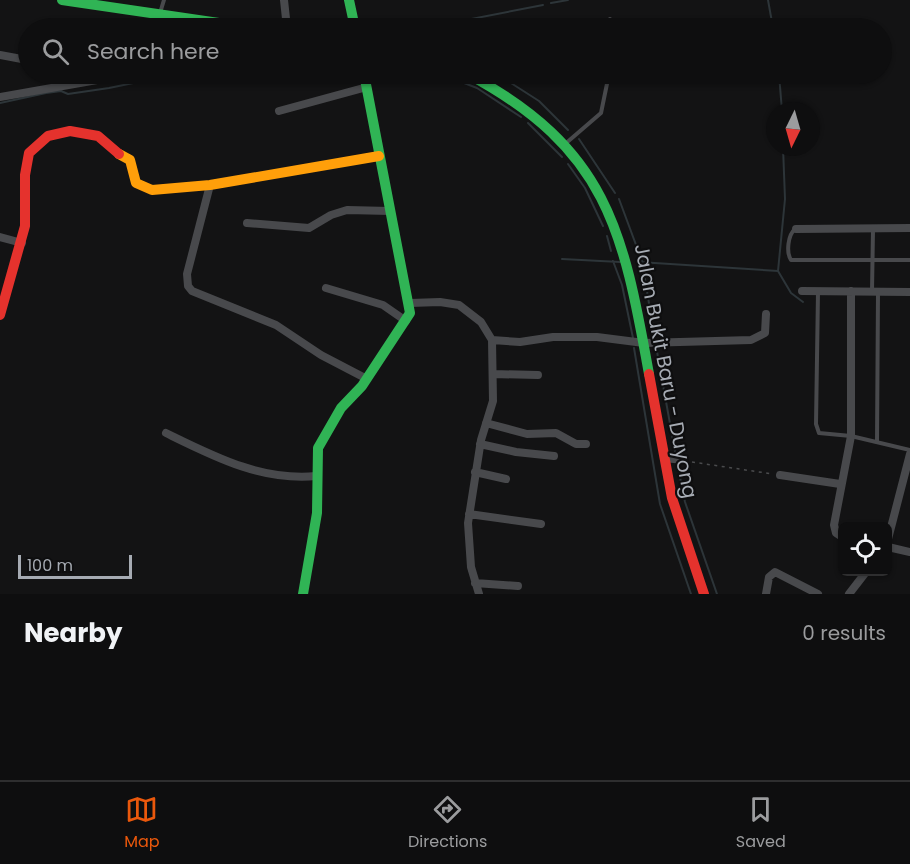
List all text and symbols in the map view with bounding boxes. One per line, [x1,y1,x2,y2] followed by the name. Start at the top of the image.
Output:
[18,18,892,84] search box
[39,35,72,68] icon: search
[87,36,220,67] text: Search here
[766,102,820,156] north arrow
[628,241,704,501] street label: Jalan Bukit Baru - Duyong
[838,522,892,576] map controls
[838,522,892,576] button: locate
[18,552,132,580] scale bar
[27,554,73,577] text: 100 m
[24,615,122,651] text: Nearby
[802,619,886,647] text: 0 results
[124,793,160,854] tab: Map
[408,793,487,854] tab: Directions
[736,793,786,854] tab: Saved

